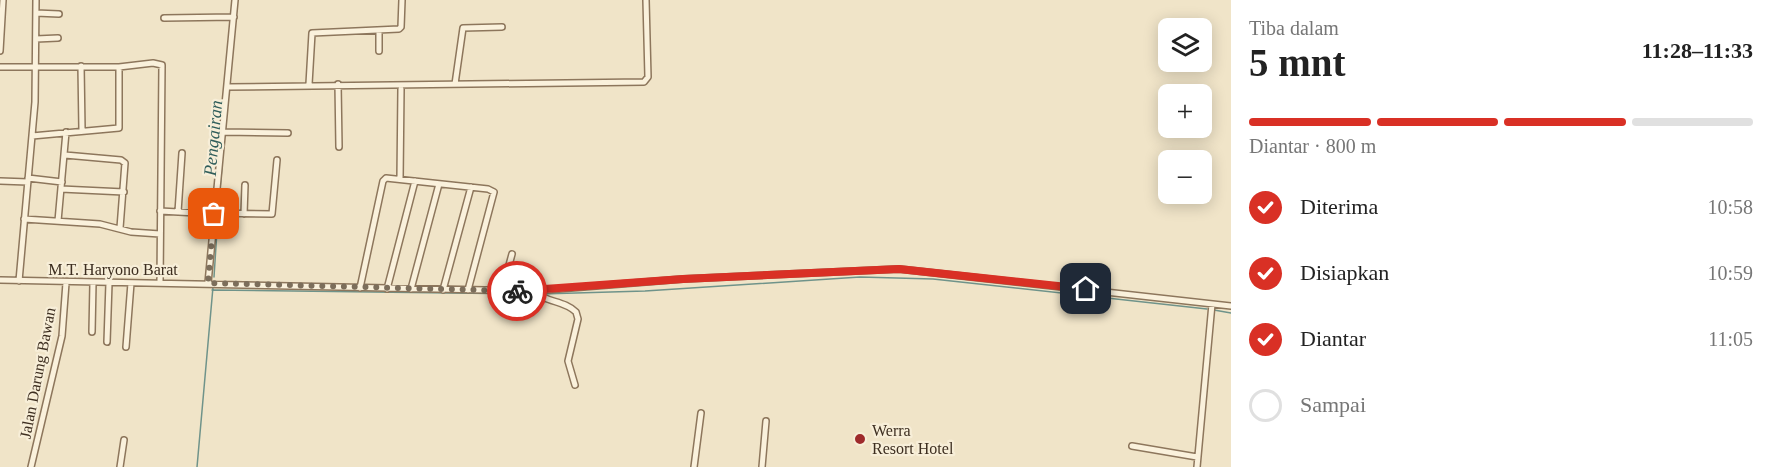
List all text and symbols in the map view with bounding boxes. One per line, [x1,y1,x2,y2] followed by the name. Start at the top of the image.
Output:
[1249,17,1339,39] text: Tiba dalam
[1158,18,1212,204] map controls
[1158,18,1212,72] button: layers
[1642,38,1753,63] text: 11:28–11:33
[1249,41,1345,84] text: 5 mnt
[1158,84,1212,138] button: +
[200,99,226,178] water label: Pengairan
[1249,135,1376,157] text: Diantar · 800 m
[1158,150,1212,204] button: −
[188,188,239,239] pin
[1249,191,1282,224] icon: check
[1300,194,1378,219] text: Diterima
[1707,196,1753,218] text: 10:58
[197,197,230,230] icon: bag
[1249,257,1282,290] icon: check
[1300,260,1389,285] text: Disiapkan
[48,261,178,279] street label: M.T. Haryono Barat
[487,261,547,321] courier
[1707,262,1753,284] text: 10:59
[1060,263,1111,314] pin
[1069,272,1102,305] icon: home
[501,275,534,308] icon: bike
[16,306,60,440] street label: Jalan Darung Bawan
[1249,323,1282,356] icon: check
[1300,326,1366,351] text: Diantar
[1708,328,1753,350] text: 11:05
[1300,392,1366,417] text: Sampai
[872,422,954,457] place label: Werra Resort Hotel
[853,432,867,446] marker: Werra Resort Hotel

